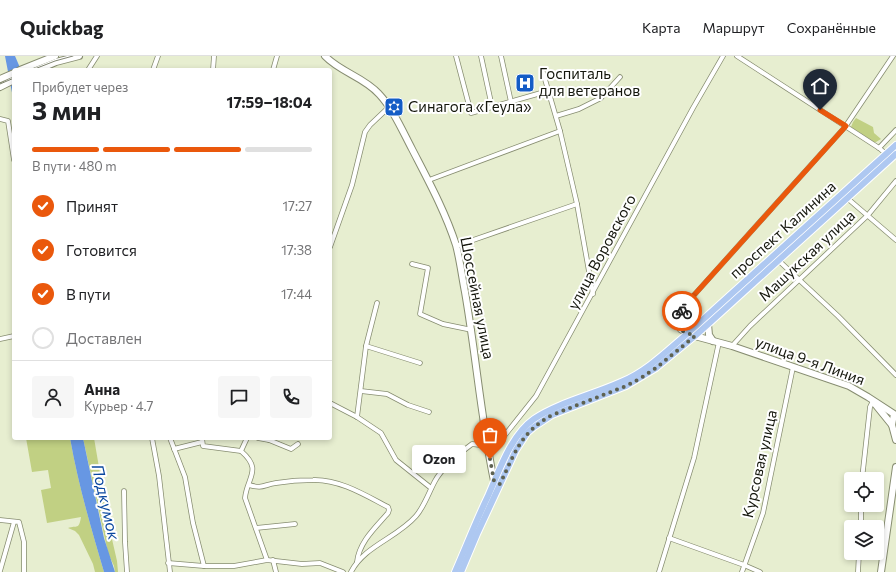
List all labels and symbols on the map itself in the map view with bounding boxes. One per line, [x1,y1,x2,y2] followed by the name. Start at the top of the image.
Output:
[539,64,640,99] place label: Госпиталь для ветеранов
[803,69,837,110] pin
[514,72,536,94] hospital icon: Госпиталь для ветеранов
[383,96,405,118] synagogue icon: Синагога «Геула»
[408,97,532,115] place label: Синагога «Геула»
[726,177,839,282] street label: проспект Калинина
[563,191,639,312] street label: улица Воровского
[755,206,858,304] street label: Машукская улица
[457,235,499,360] street label: Шоссейная улица
[662,291,702,331] courier
[753,332,867,388] street label: улица 9-я Линия
[738,408,780,519] street label: Курсовая улица
[473,418,507,459] pin
[412,445,466,473] callout: Ozon
[89,462,124,542] water label: Подкумок

